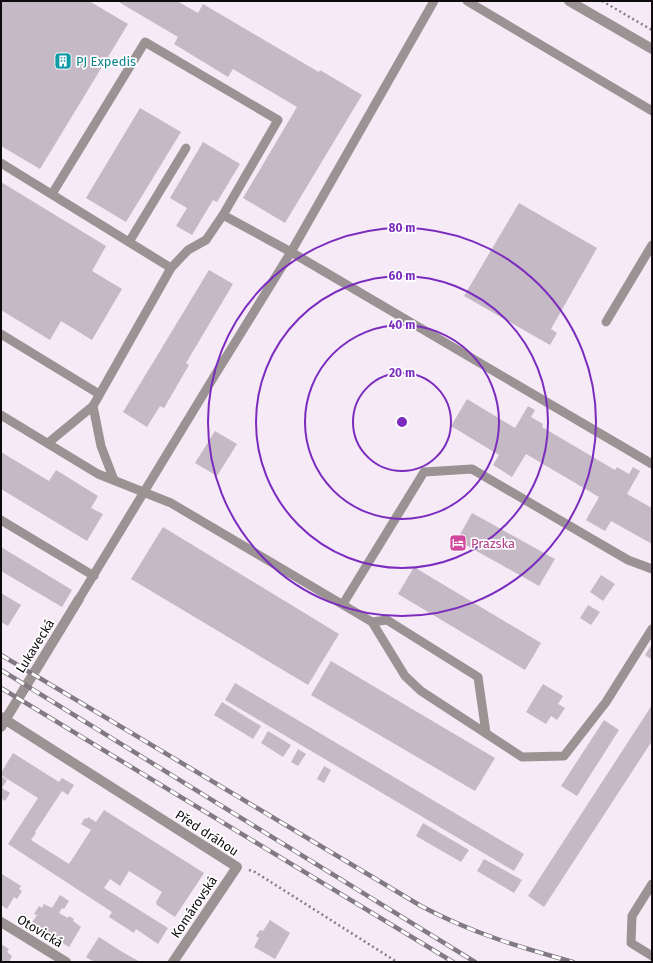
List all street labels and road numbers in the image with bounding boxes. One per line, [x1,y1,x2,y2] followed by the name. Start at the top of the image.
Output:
[13,616,57,676] street label: Lukavecká
[173,807,241,859] street label: Před dráhou
[168,873,220,941] street label: Komárovská
[14,911,66,951] street label: Otovická

